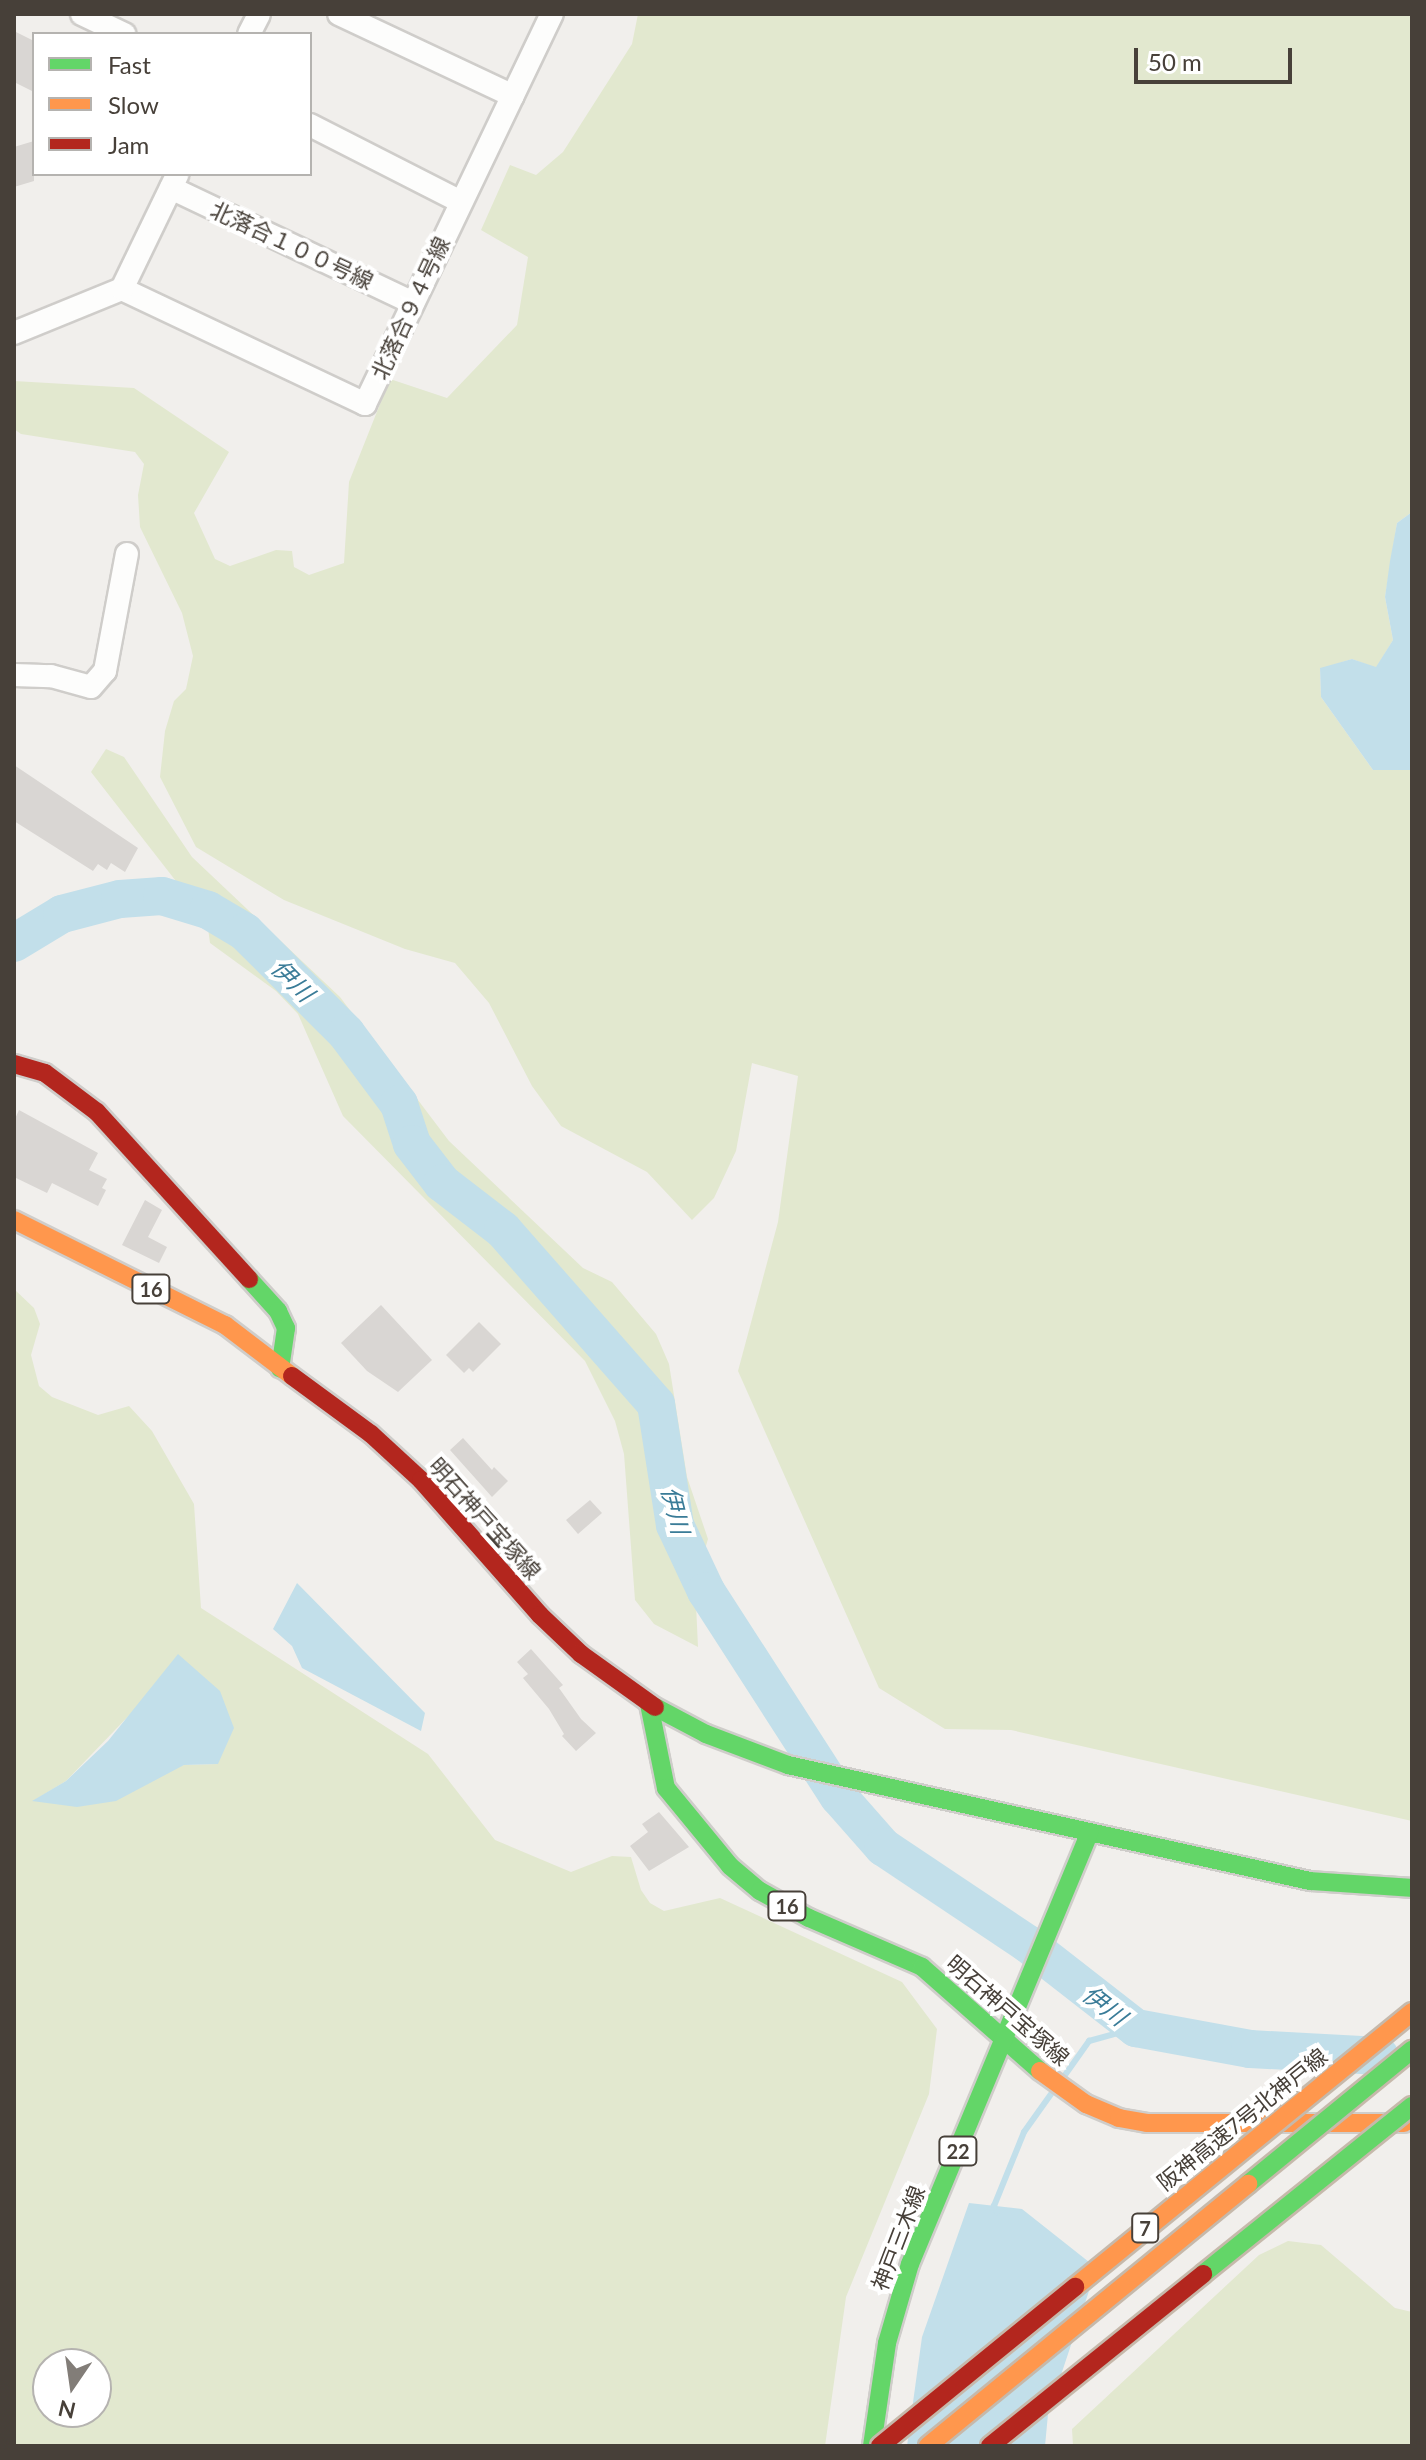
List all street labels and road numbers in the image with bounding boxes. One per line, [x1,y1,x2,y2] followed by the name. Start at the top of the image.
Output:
[207,196,377,294] street label: 北落合１００号線
[365,233,455,383] street label: 北落合９４号線
[131,1273,171,1305] road number: 16
[424,1452,546,1584] street label: 明石神戸宝塚線
[767,1890,807,1922] road number: 16
[941,1950,1075,2070] street label: 明石神戸宝塚線
[1152,2042,1332,2196] street label: 阪神高速7号北神戸線
[938,2135,978,2167] road number: 22
[866,2182,930,2294] street label: 神戸三木線
[1131,2212,1159,2244] road number: 7

